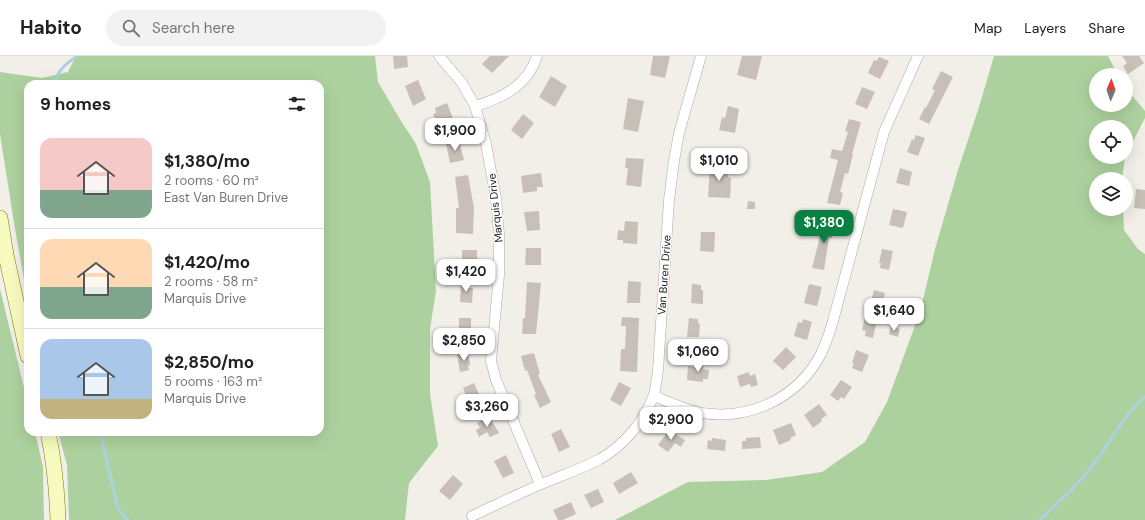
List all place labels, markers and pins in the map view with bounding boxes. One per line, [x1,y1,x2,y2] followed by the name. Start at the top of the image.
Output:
[422,118,488,152] pin: $1,900
[686,148,752,182] pin: $1,010
[791,210,857,244] pin: $1,380
[433,259,499,293] pin: $1,420
[861,298,927,332] pin: $1,640
[431,328,497,362] pin: $2,850
[665,339,731,373] pin: $1,060
[454,394,520,428] pin: $3,260
[638,407,704,441] pin: $2,900

